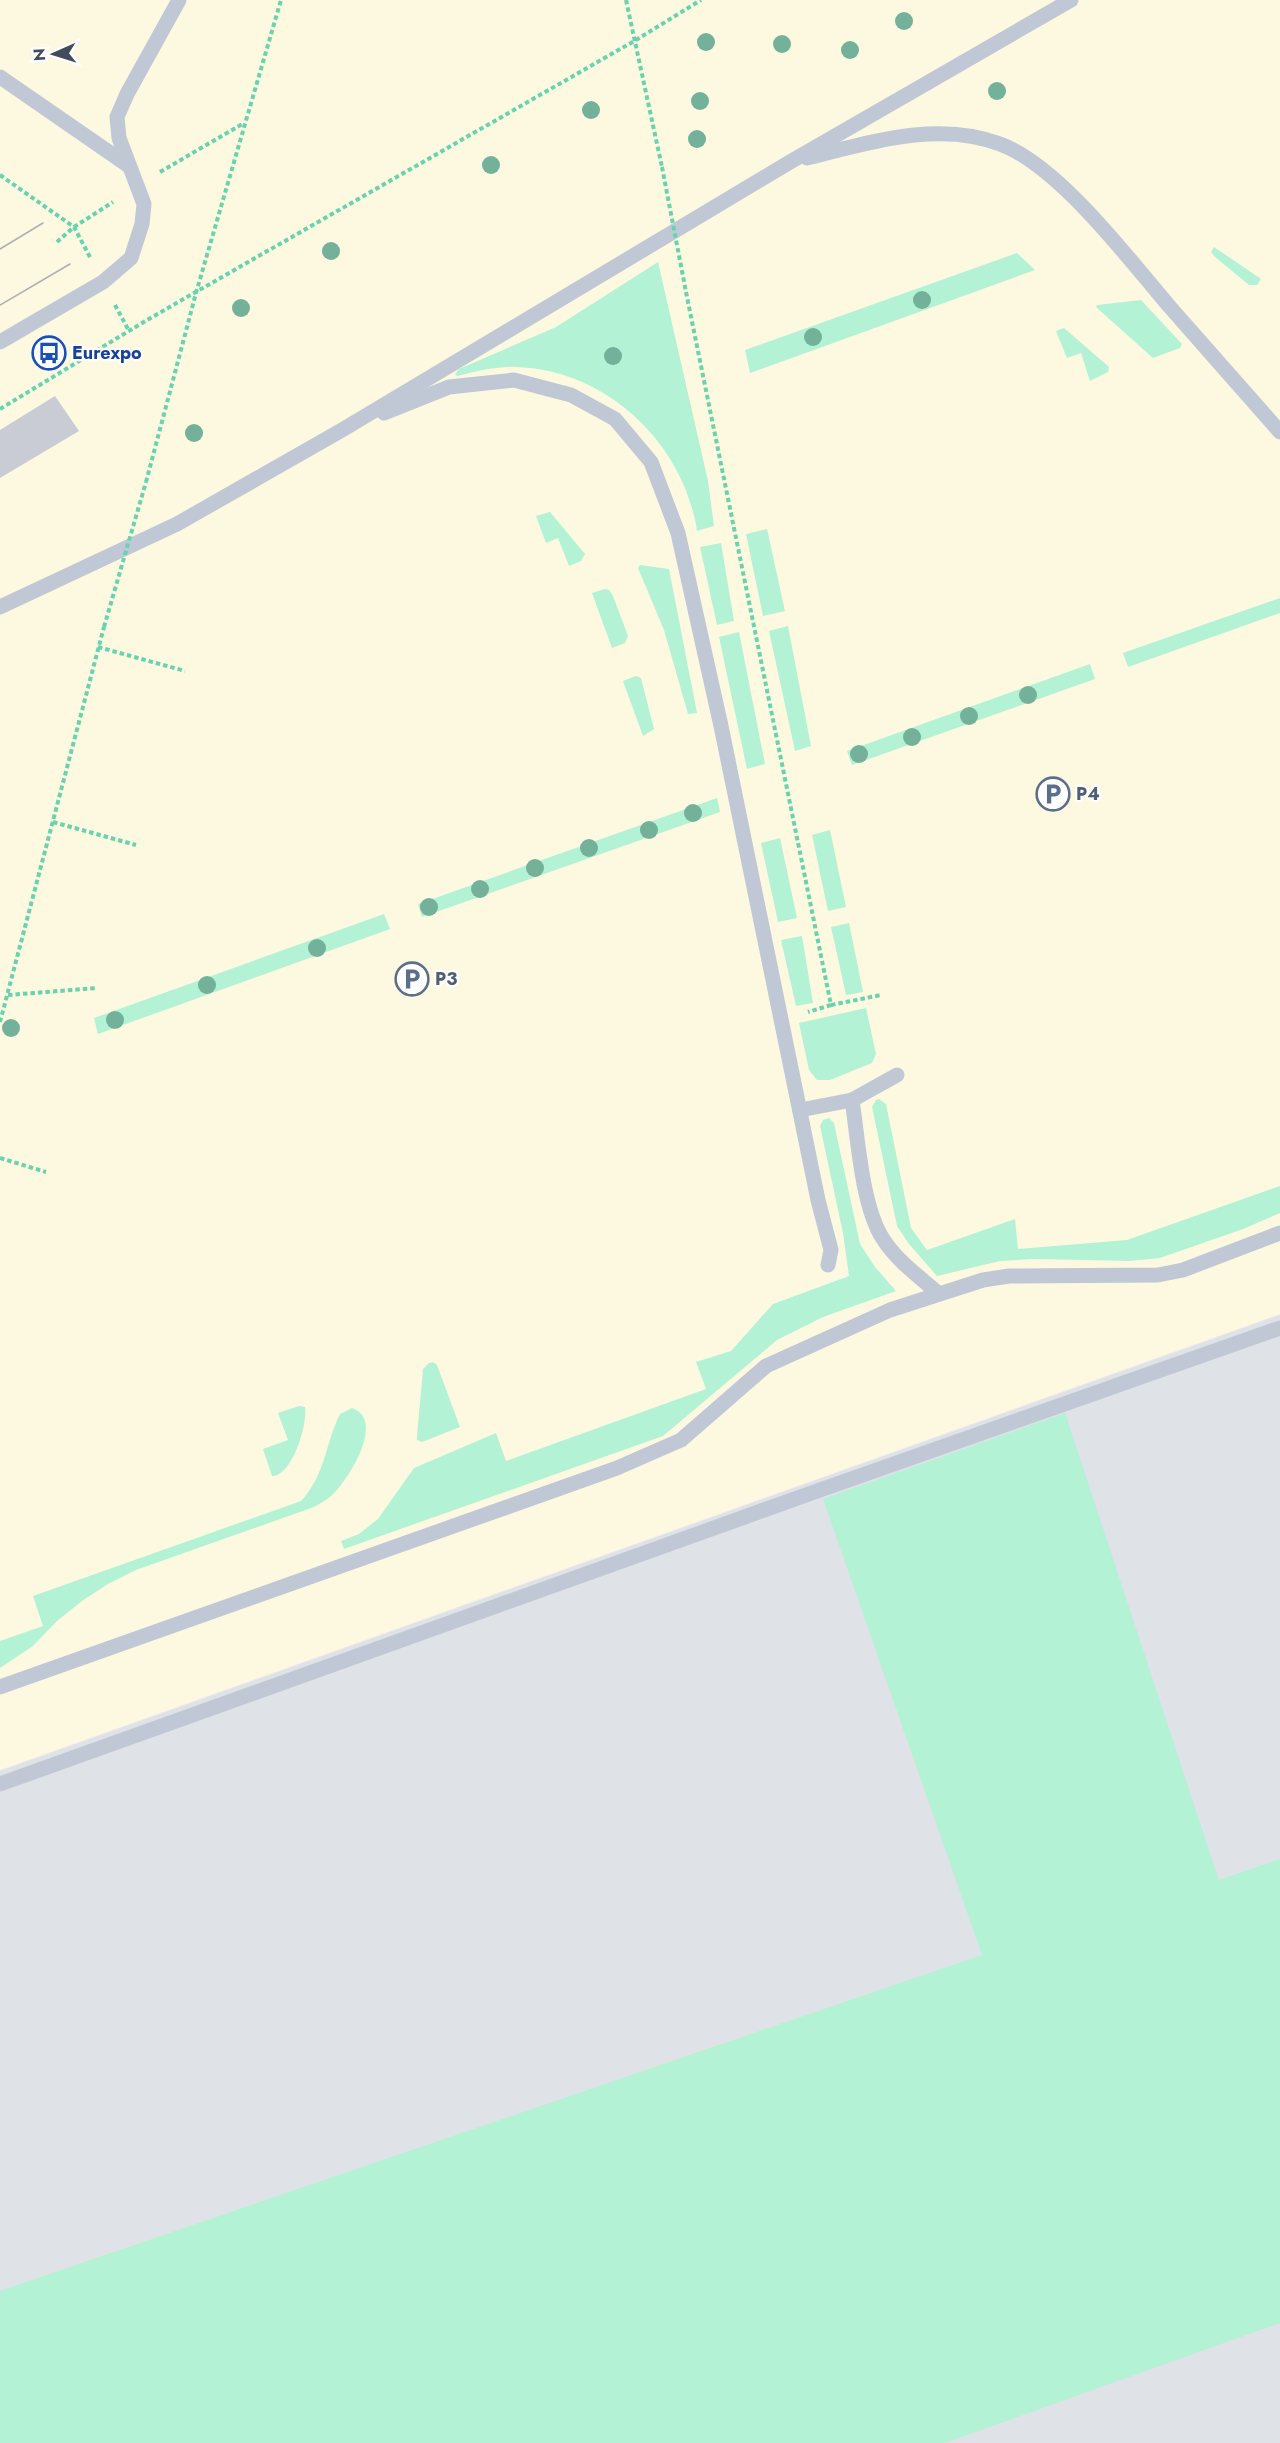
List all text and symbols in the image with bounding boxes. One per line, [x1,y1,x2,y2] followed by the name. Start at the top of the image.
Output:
[24,24,84,84] north arrow
[28,48,51,62] text: N
[31,335,67,371] bus stop icon: Eurexpo
[72,340,142,366] place label: Eurexpo
[1035,776,1071,812] parking icon: P4
[1076,781,1100,807] place label: P4
[394,961,430,997] parking icon: P3
[435,966,457,992] place label: P3

